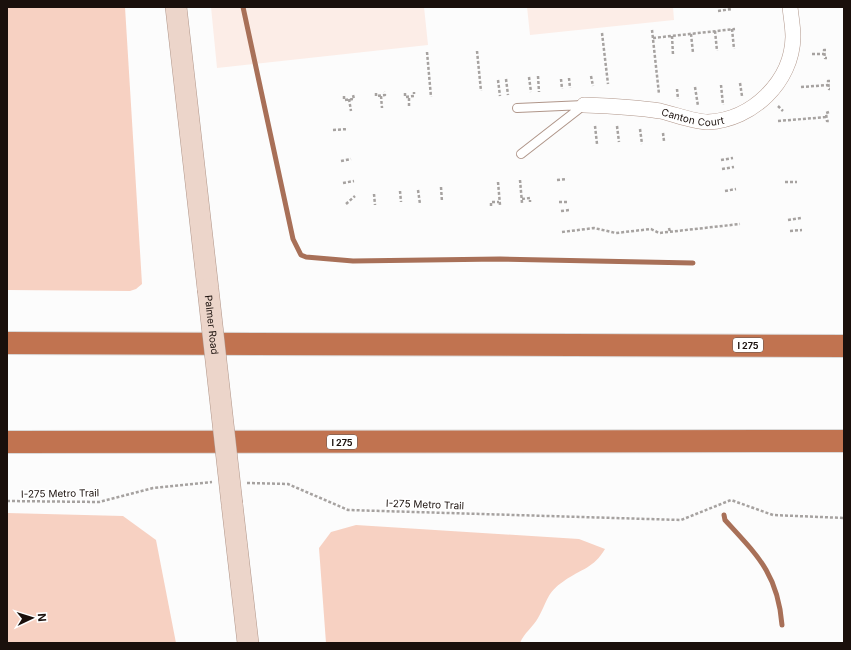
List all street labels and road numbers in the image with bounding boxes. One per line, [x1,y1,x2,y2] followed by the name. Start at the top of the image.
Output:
[660,106,726,128] street label: Canton Court
[203,294,221,355] street label: Palmer Road
[733,338,763,352] road number: I 275
[327,435,357,449] road number: I 275
[21,486,99,500] street label: I-275 Metro Trail
[386,497,464,511] street label: I-275 Metro Trail

